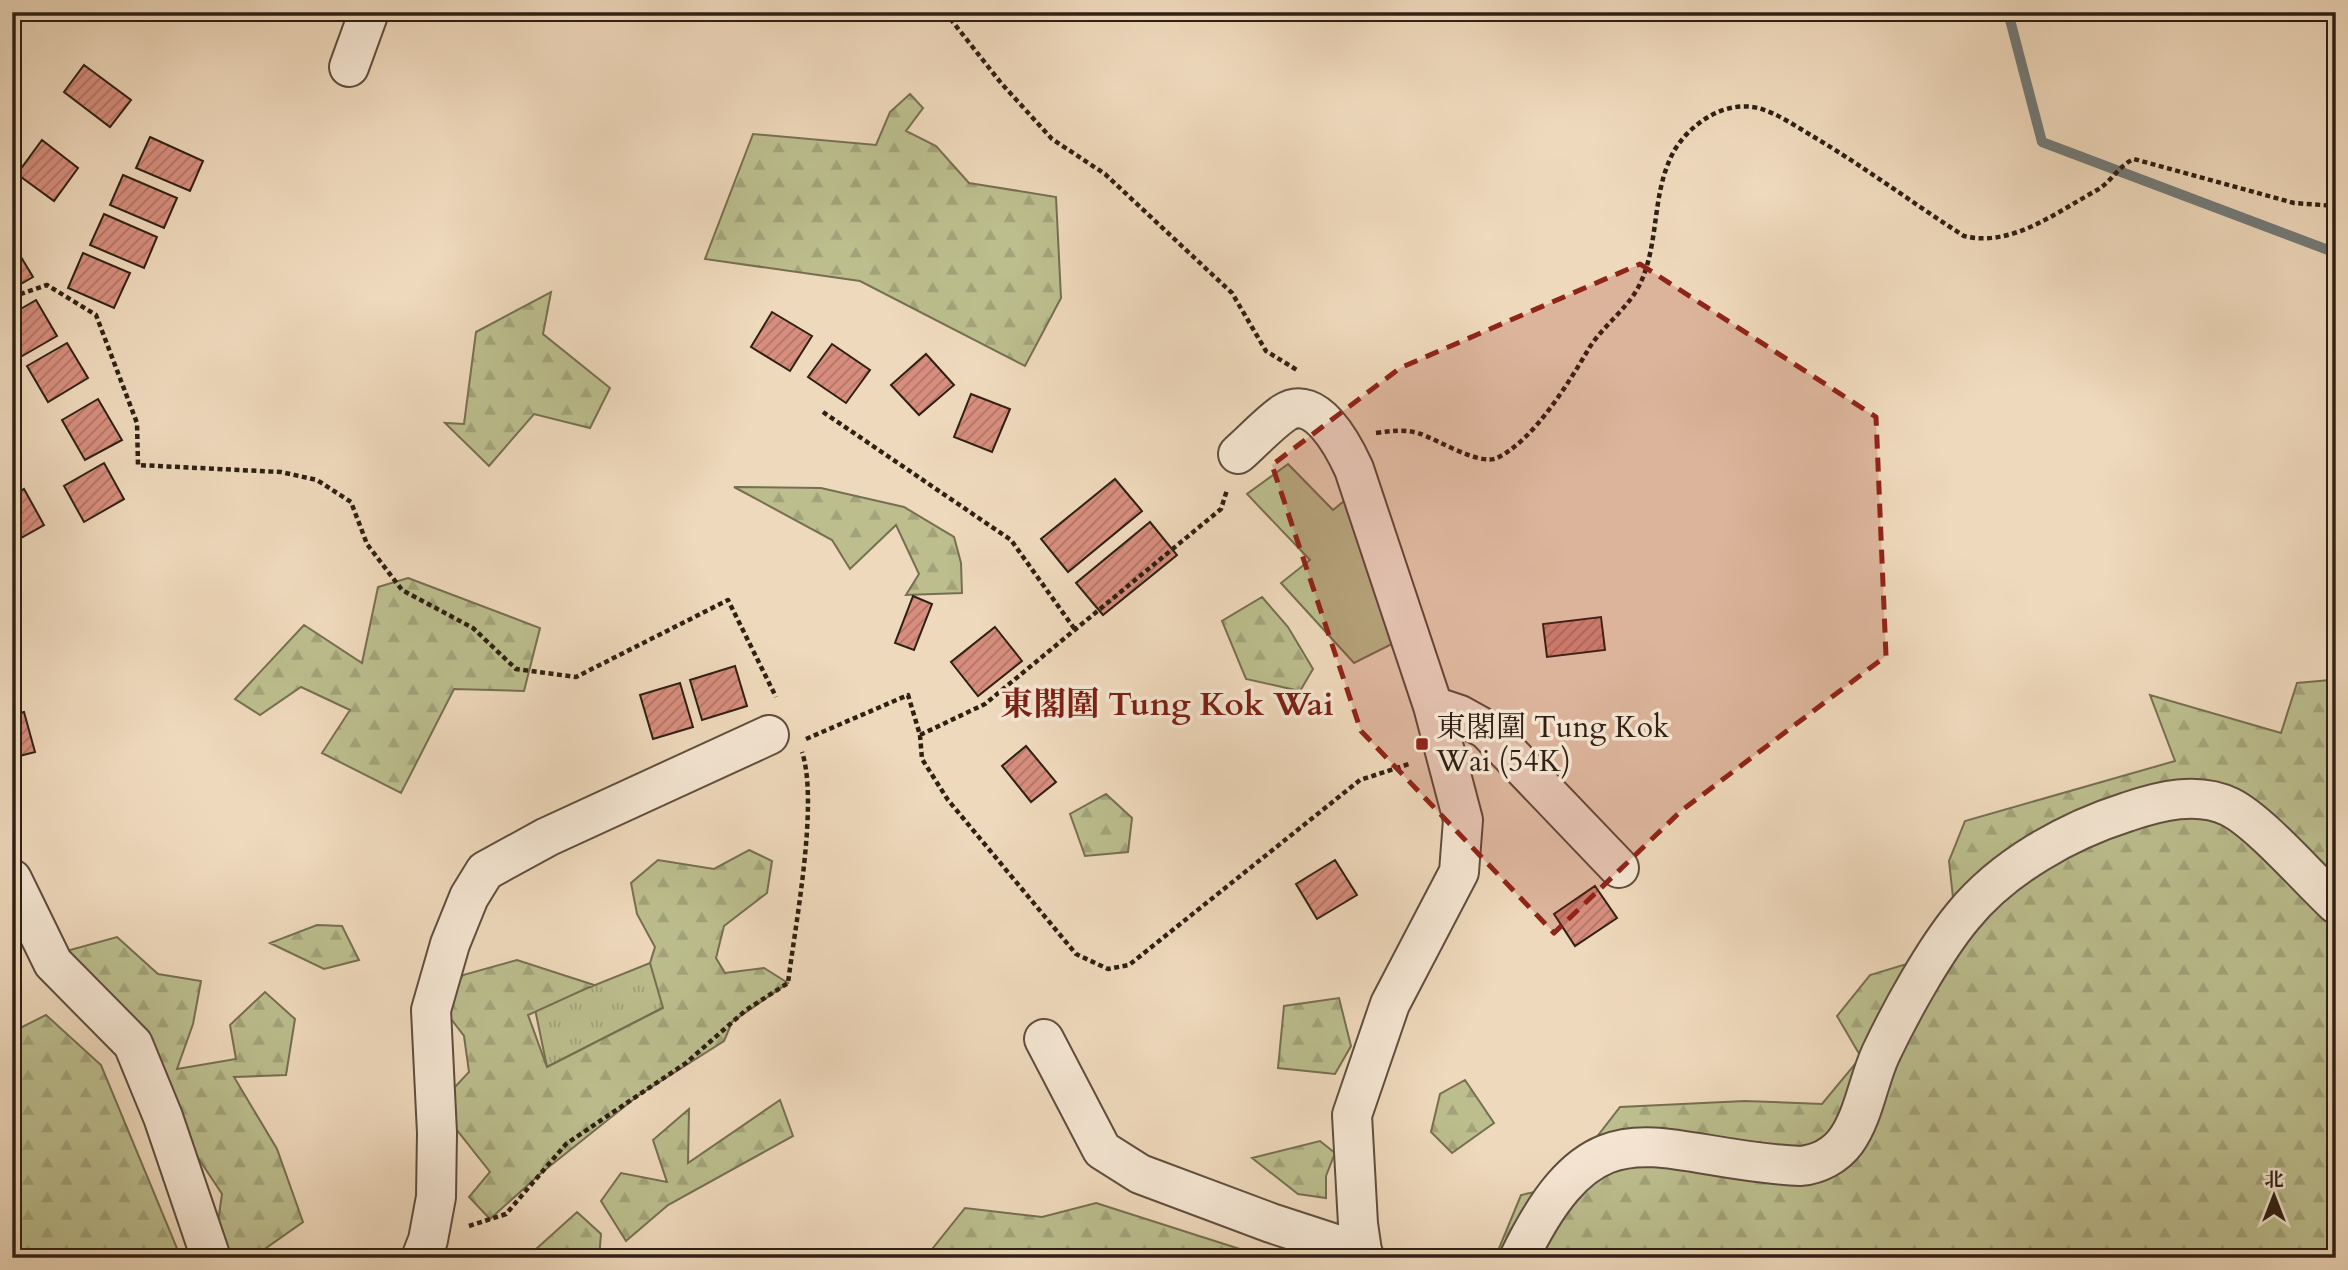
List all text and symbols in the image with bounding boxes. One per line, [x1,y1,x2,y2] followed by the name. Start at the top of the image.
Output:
[1000,682,1334,727] district label: 東閣圍 Tung Kok Wai
[1435,707,1669,782] place label: 東閣圍 Tung Kok Wai (54K)
[1414,736,1430,752] marker: 東閣圍 Tung Kok Wai (54K)
[2240,1162,2310,1232] north arrow
[2264,1167,2284,1193] text: 北

